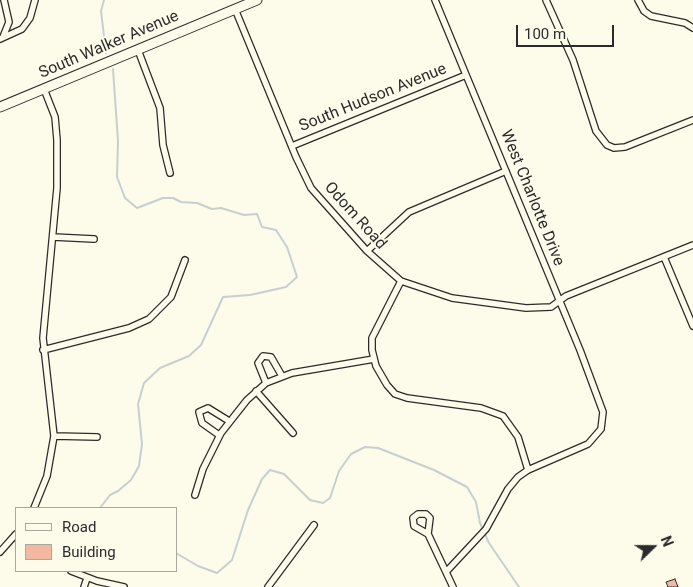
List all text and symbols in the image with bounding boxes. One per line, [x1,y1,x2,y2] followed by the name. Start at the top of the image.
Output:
[36,7,182,83] street label: South Walker Avenue
[518,15,616,47] scale bar
[524,25,566,43] text: 100 m
[297,60,449,136] street label: South Hudson Avenue
[496,127,568,269] street label: West Charlotte Drive
[320,178,390,254] street label: Odom Road
[15,507,178,572] legend
[62,518,96,536] text: Road
[628,522,678,572] north arrow
[658,534,676,549] text: N
[62,543,116,561] text: Building

